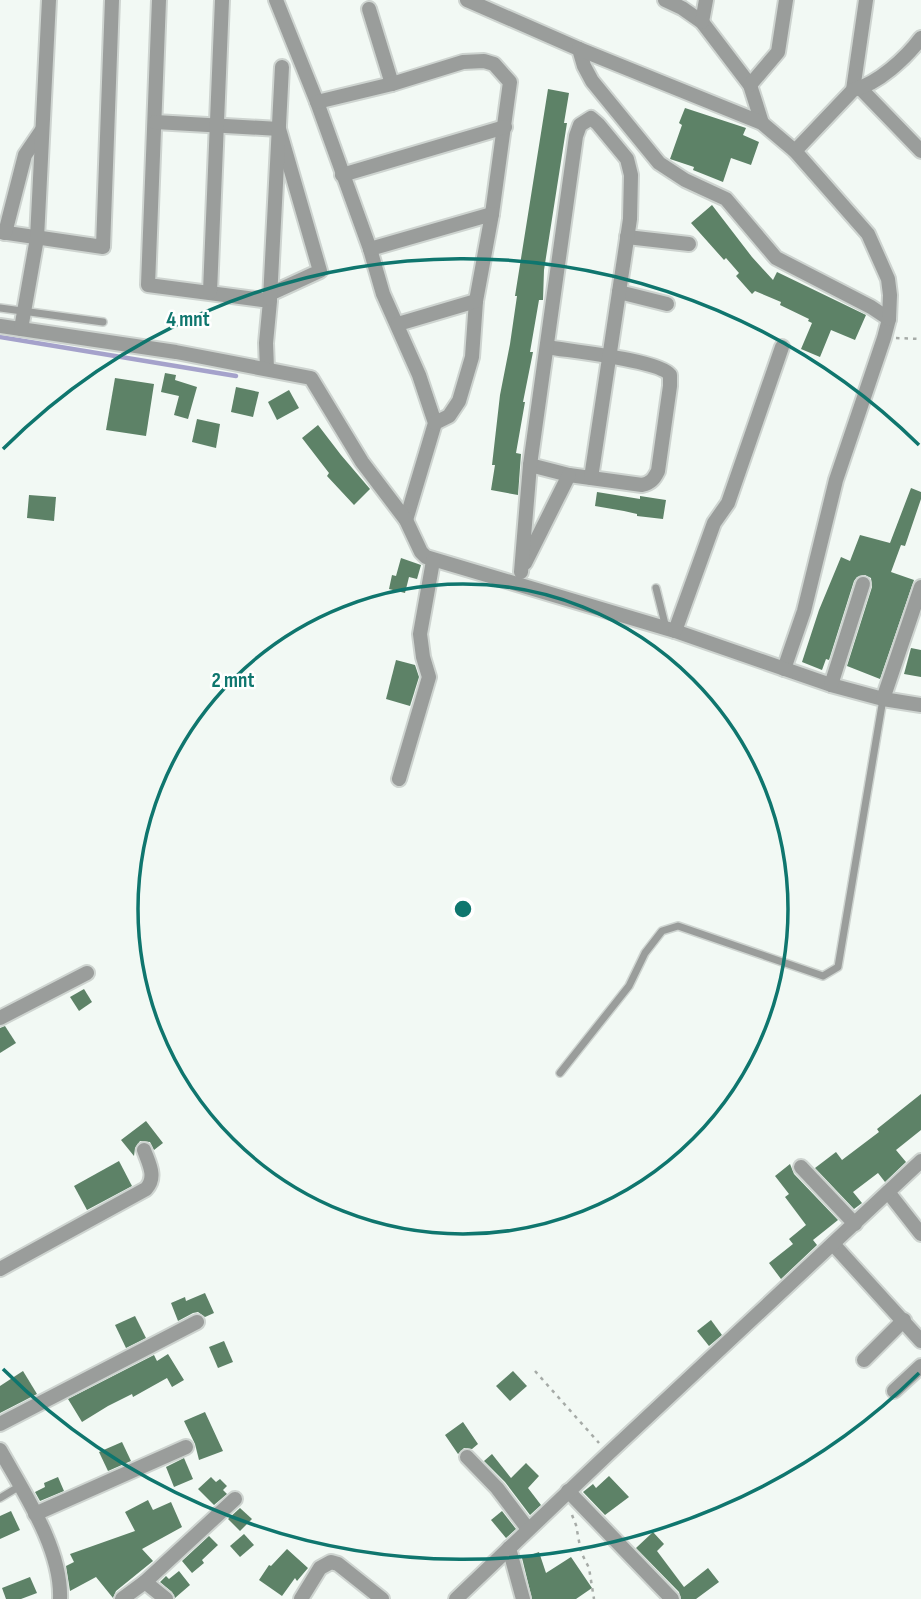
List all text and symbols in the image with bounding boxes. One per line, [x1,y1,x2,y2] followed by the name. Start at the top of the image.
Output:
[166,307,210,332] text: 4 mnt
[212,668,254,693] text: 2 mnt
[451,897,475,921] centre of rings

